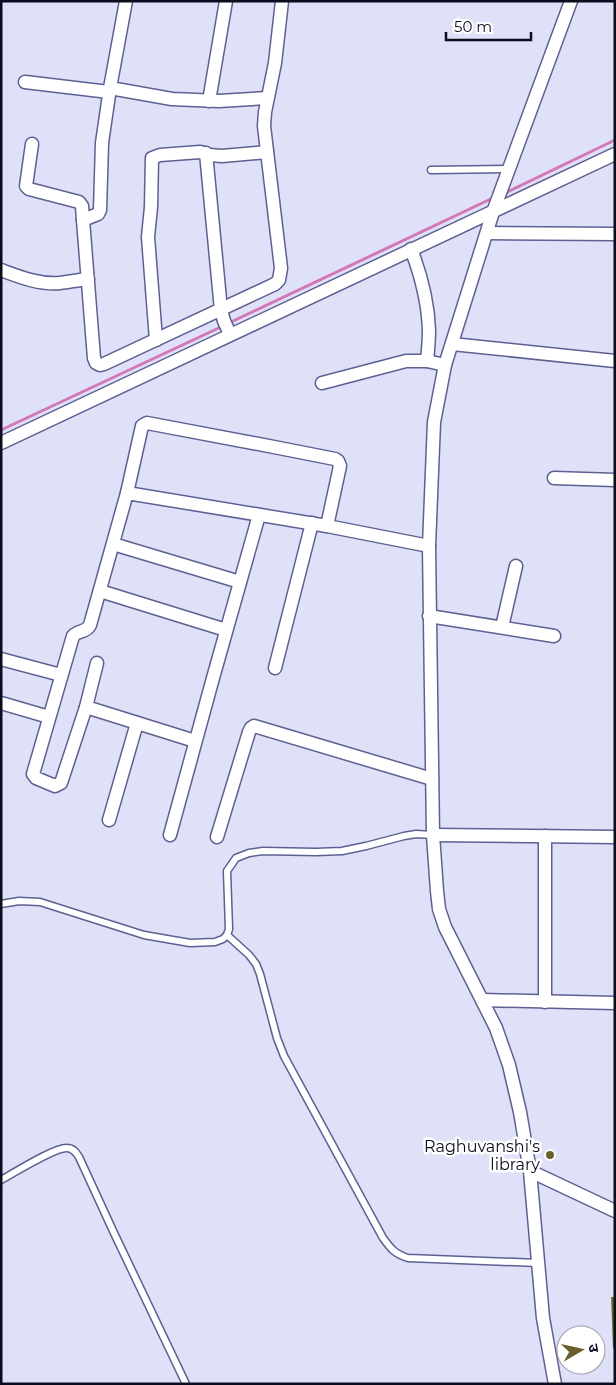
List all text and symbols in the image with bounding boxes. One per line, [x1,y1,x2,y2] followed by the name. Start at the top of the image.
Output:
[446,10,531,42] scale bar
[454,17,492,36] text: 50 m
[424,1137,540,1174] place label: Raghuvanshi's library
[544,1149,556,1161] marker: Raghuvanshi's library
[556,1325,606,1375] north arrow
[584,1343,603,1354] text: उ

